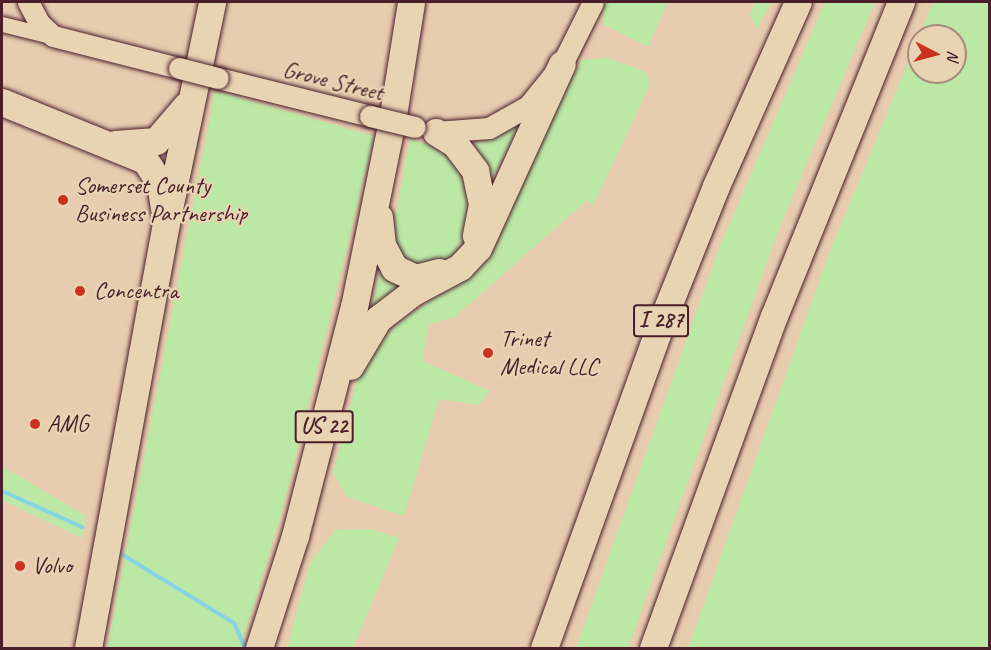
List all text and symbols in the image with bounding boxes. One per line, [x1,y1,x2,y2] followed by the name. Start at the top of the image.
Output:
[907,24,967,84] north arrow
[942,50,963,62] text: N
[280,55,386,107] street label: Grove Street
[75,172,247,228] place label: Somerset County Business Partnership
[56,193,70,207] marker: Somerset County Business Partnership
[94,277,178,305] place label: Concentra
[71,282,89,300] marker: Concentra
[632,302,690,340] road number: I 287
[500,325,598,381] place label: Trinet Medical LLC
[481,346,495,360] marker: Trinet Medical LLC
[294,408,354,446] road number: US 22
[47,410,89,438] place label: AMG
[28,417,42,431] marker: AMG
[32,552,72,580] place label: Volvo
[13,559,27,573] marker: Volvo

